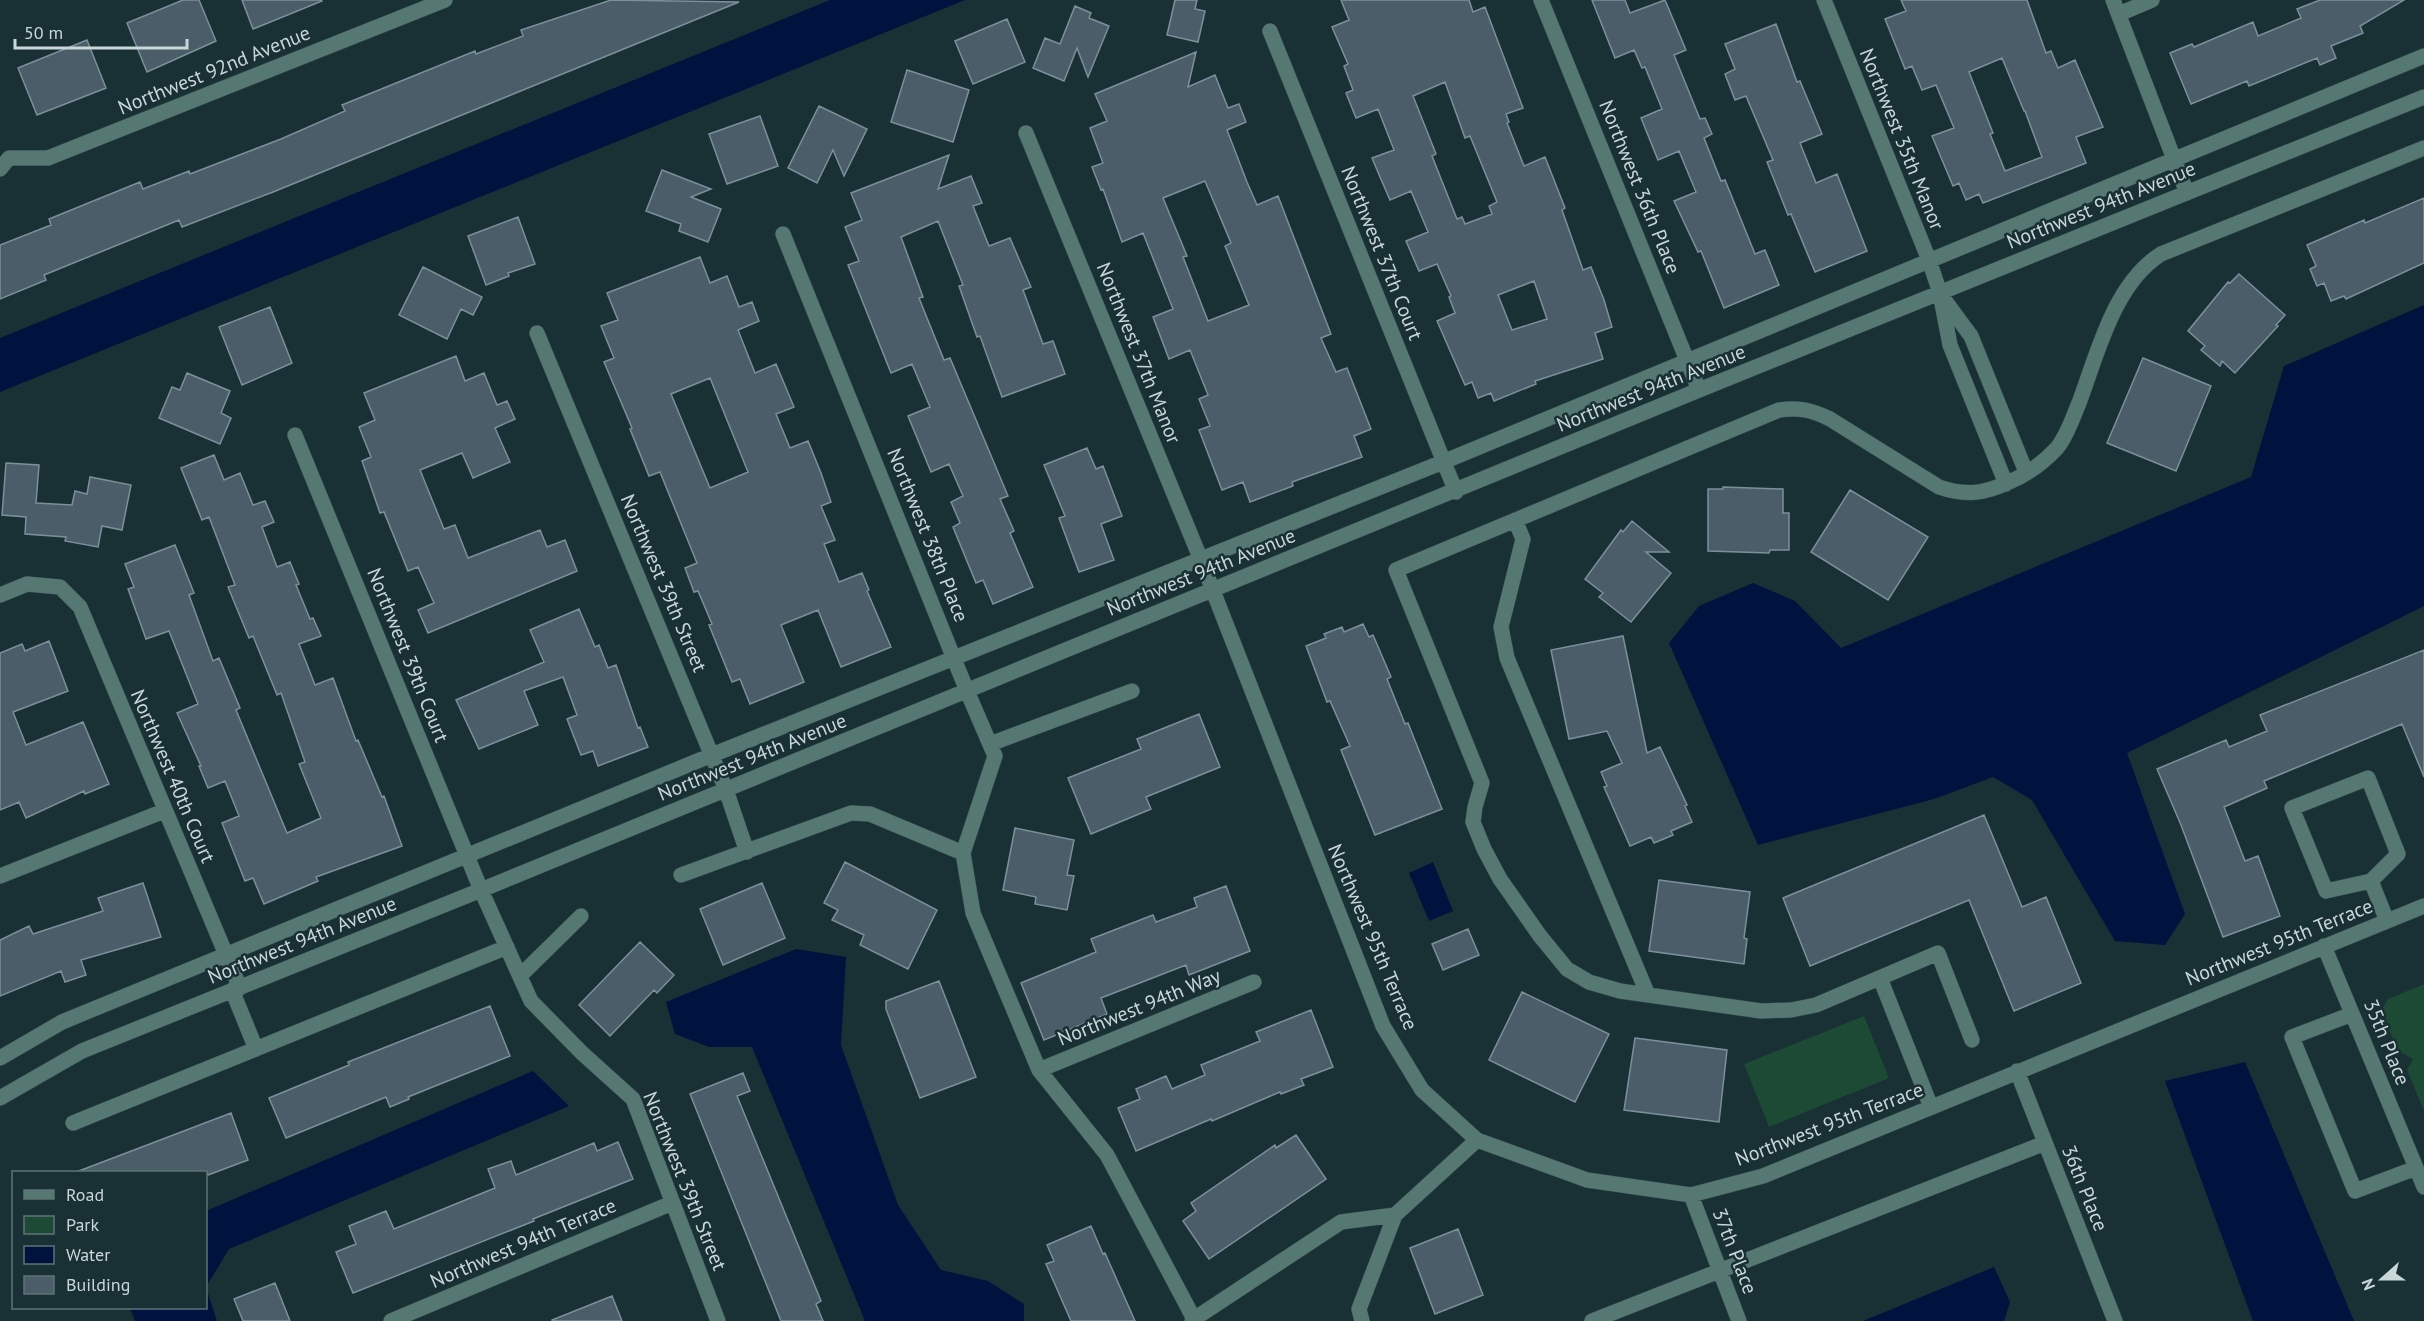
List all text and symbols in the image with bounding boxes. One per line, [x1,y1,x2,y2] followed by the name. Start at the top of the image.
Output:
[15,12,188,50] scale bar
[114,20,314,120] street label: Northwest 92nd Avenue
[24,21,63,44] text: 50 m
[1854,44,1950,234] street label: Northwest 35th Manor
[1593,96,1687,278] street label: Northwest 36th Place
[2003,155,2199,255] street label: Northwest 94th Avenue
[1335,162,1429,344] street label: Northwest 37th Court
[1091,259,1187,448] street label: Northwest 37th Manor
[1553,338,1749,438] street label: Northwest 94th Avenue
[881,444,975,626] street label: Northwest 38th Place
[615,490,713,676] street label: Northwest 39th Street
[1103,522,1299,622] street label: Northwest 94th Avenue
[361,564,455,746] street label: Northwest 39th Court
[125,685,221,867] street label: Northwest 40th Court
[654,707,850,807] street label: Northwest 94th Avenue
[1322,840,1424,1034] street label: Northwest 95th Terrace
[204,890,400,990] street label: Northwest 94th Avenue
[2182,893,2376,991] street label: Northwest 95th Terrace
[1053,962,1225,1052] street label: Northwest 94th Way
[2358,995,2416,1089] street label: 35th Place
[1731,1076,1927,1172] street label: Northwest 95th Terrace
[637,1088,733,1274] street label: Northwest 39th Street
[2056,1141,2114,1235] street label: 36th Place
[12,1171,207,1309] legend
[66,1183,104,1206] text: Road
[426,1192,620,1294] street label: Northwest 94th Terrace
[1707,1204,1763,1298] street label: 37th Place
[66,1213,99,1236] text: Park
[66,1243,110,1266] text: Water
[2352,1249,2412,1309] north arrow
[66,1273,130,1296] text: Building
[2357,1276,2379,1293] text: N

